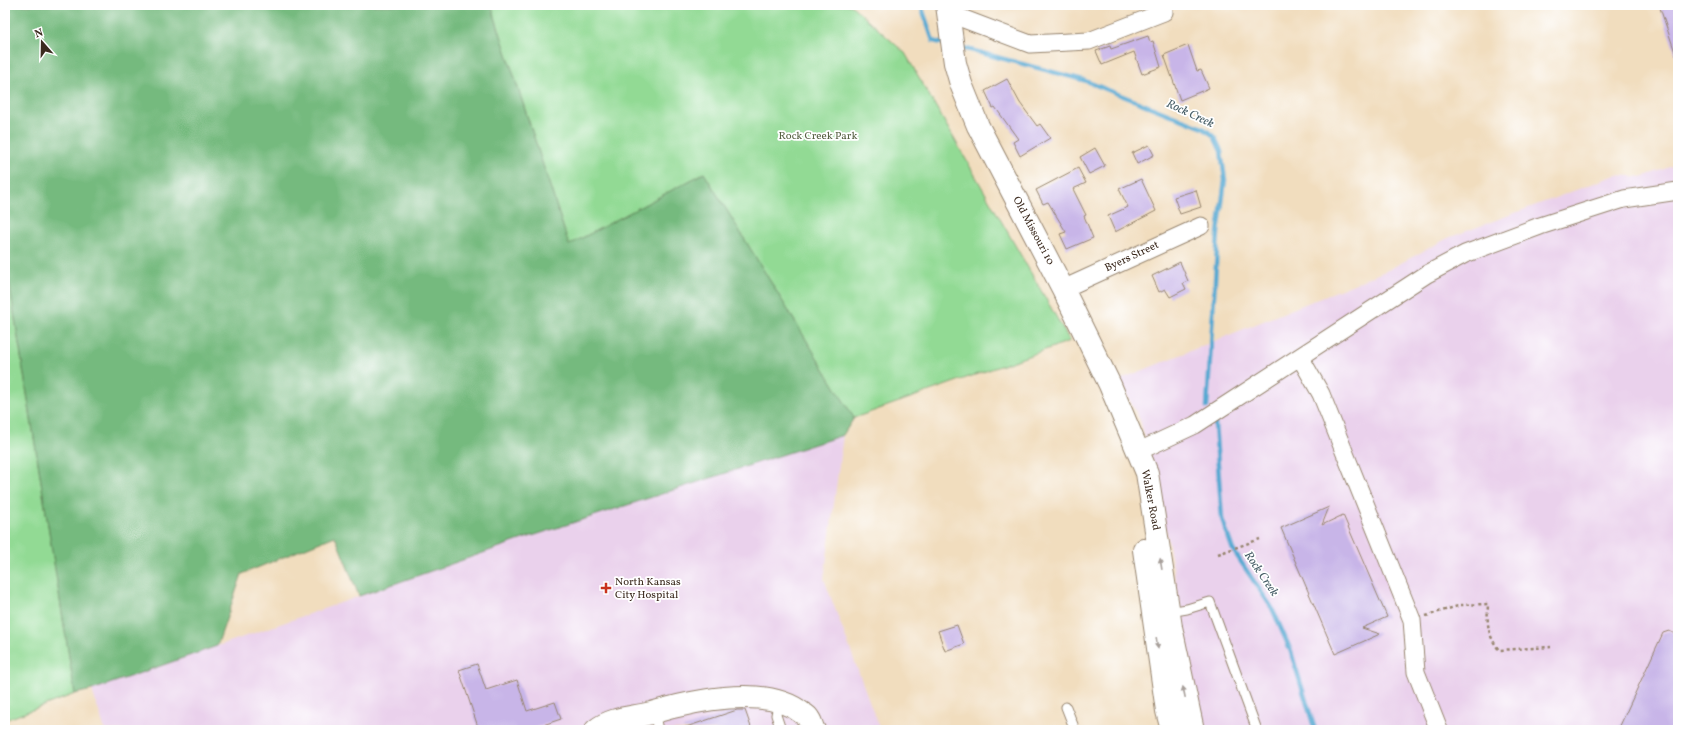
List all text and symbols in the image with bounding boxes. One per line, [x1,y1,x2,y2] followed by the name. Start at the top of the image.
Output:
[22,22,62,62] north arrow
[33,26,45,42] text: N
[1164,96,1217,132] water label: Rock Creek
[779,129,857,144] park label: Rock Creek Park
[1009,194,1058,268] street label: Old Missouri 10
[1102,238,1162,276] street label: Byers Street
[1137,468,1163,532] street label: Walker Road
[1240,548,1282,600] water label: Rock Creek
[1158,558,1164,570] one-way arrow
[615,575,681,603] place label: North Kansas City Hospital
[600,582,612,594] marker: North Kansas City Hospital
[1154,637,1160,649] one-way arrow
[1181,686,1187,698] one-way arrow

